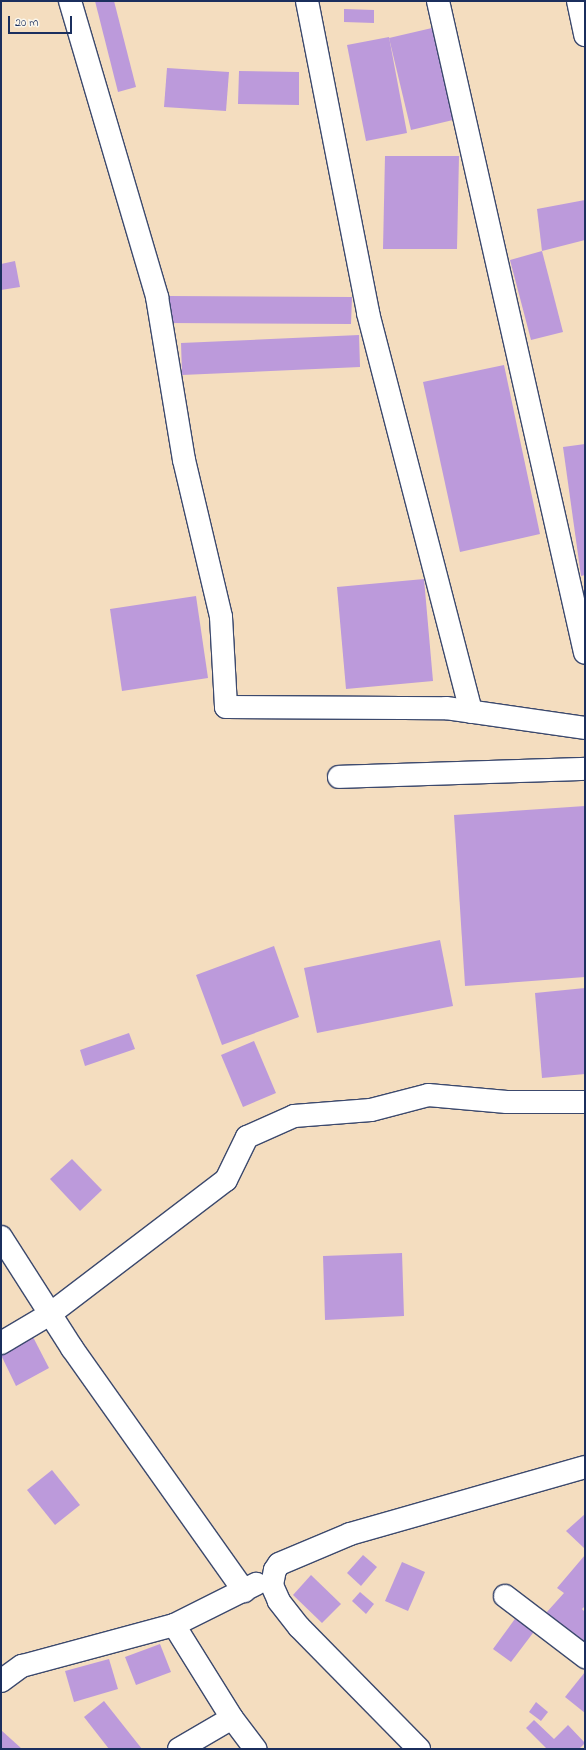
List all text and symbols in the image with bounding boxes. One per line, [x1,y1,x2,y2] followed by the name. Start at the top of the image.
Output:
[10,8,74,34] scale bar
[15,14,38,32] text: 20 m

